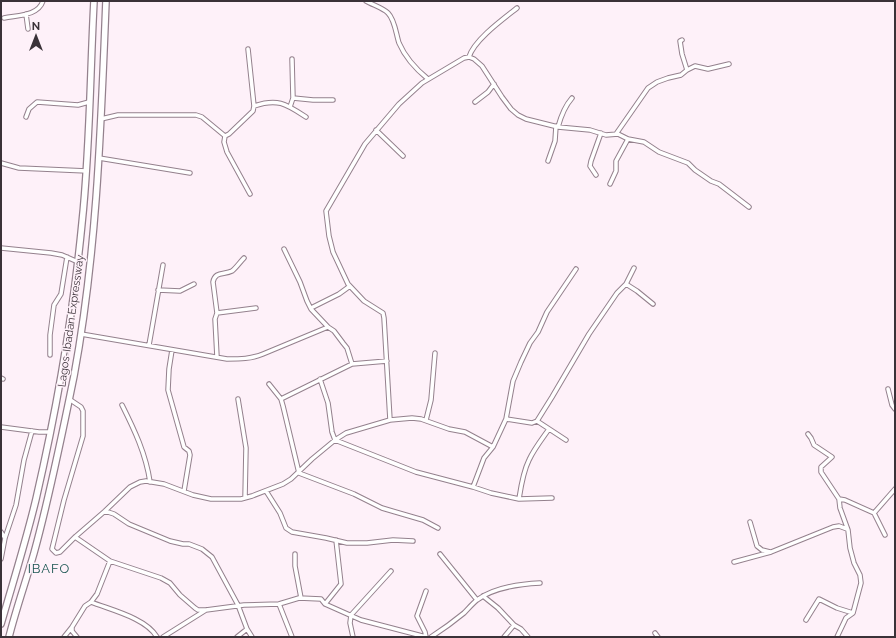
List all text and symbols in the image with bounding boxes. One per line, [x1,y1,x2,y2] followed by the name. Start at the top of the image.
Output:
[16,16,56,56] north arrow
[32,20,40,33] text: N
[55,254,87,388] street label: Lagos-Ibadan Expressway
[28,561,70,576] district label: IBAFO

